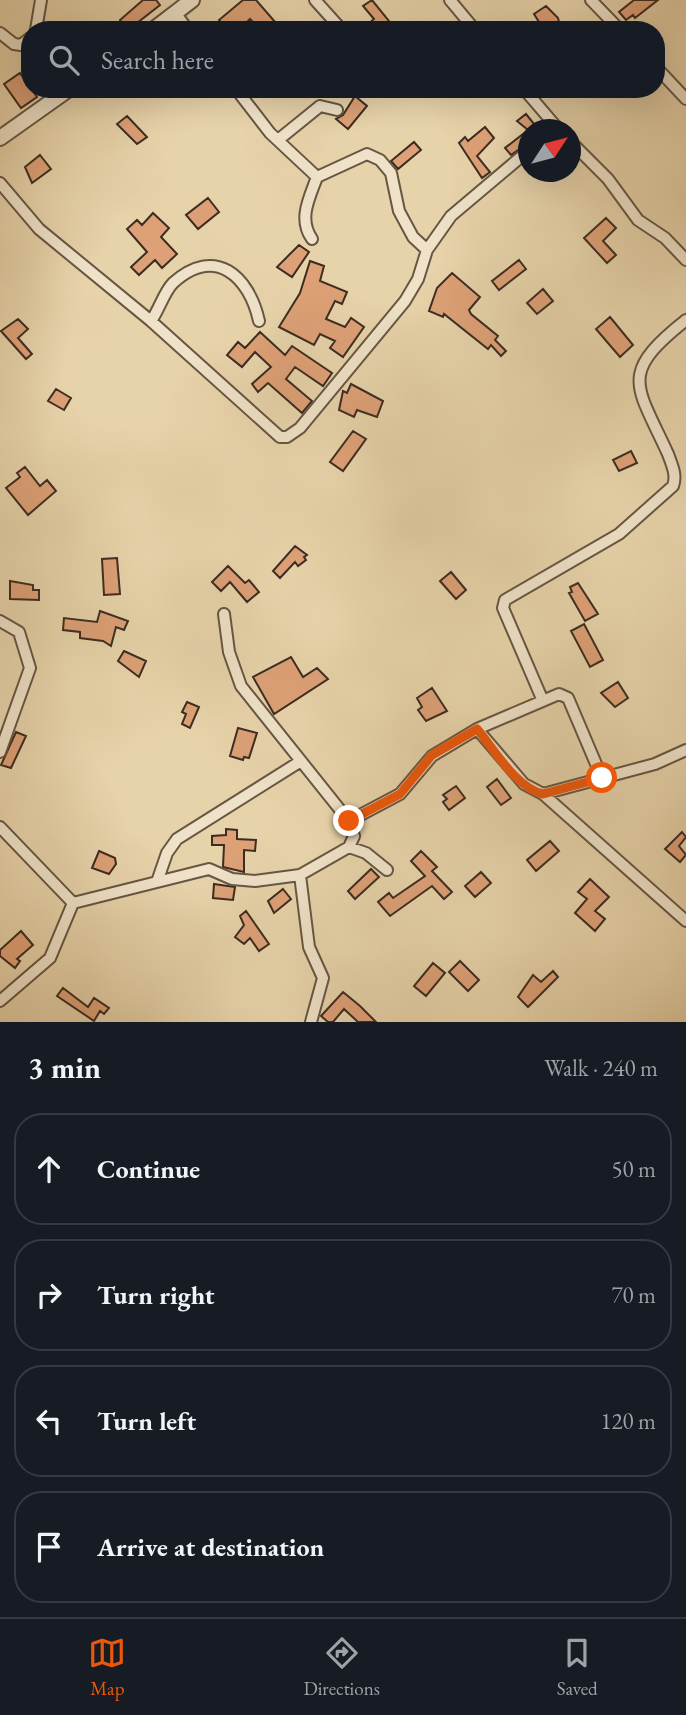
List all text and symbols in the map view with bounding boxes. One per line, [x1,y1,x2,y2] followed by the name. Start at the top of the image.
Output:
[21,21,665,98] search box
[45,41,83,79] icon: search
[101,43,214,77] text: Search here
[518,119,581,182] north arrow
[586,762,617,793] route start
[333,805,364,836] route end
[28,1048,101,1087] text: 3 min
[544,1053,658,1083] text: Walk · 240 m
[30,1150,68,1188] icon: ahead
[97,1152,200,1186] text: Continue
[611,1154,656,1184] text: 50 m
[30,1276,68,1314] icon: right
[97,1278,215,1312] text: Turn right
[611,1280,656,1310] text: 70 m
[30,1402,68,1440] icon: left
[97,1404,196,1438] text: Turn left
[600,1406,656,1436] text: 120 m
[30,1528,68,1566] icon: arrive
[97,1530,324,1564] text: Arrive at destination
[88,1634,126,1701] tab: Map
[303,1634,380,1701] tab: Directions
[557,1634,598,1701] tab: Saved

